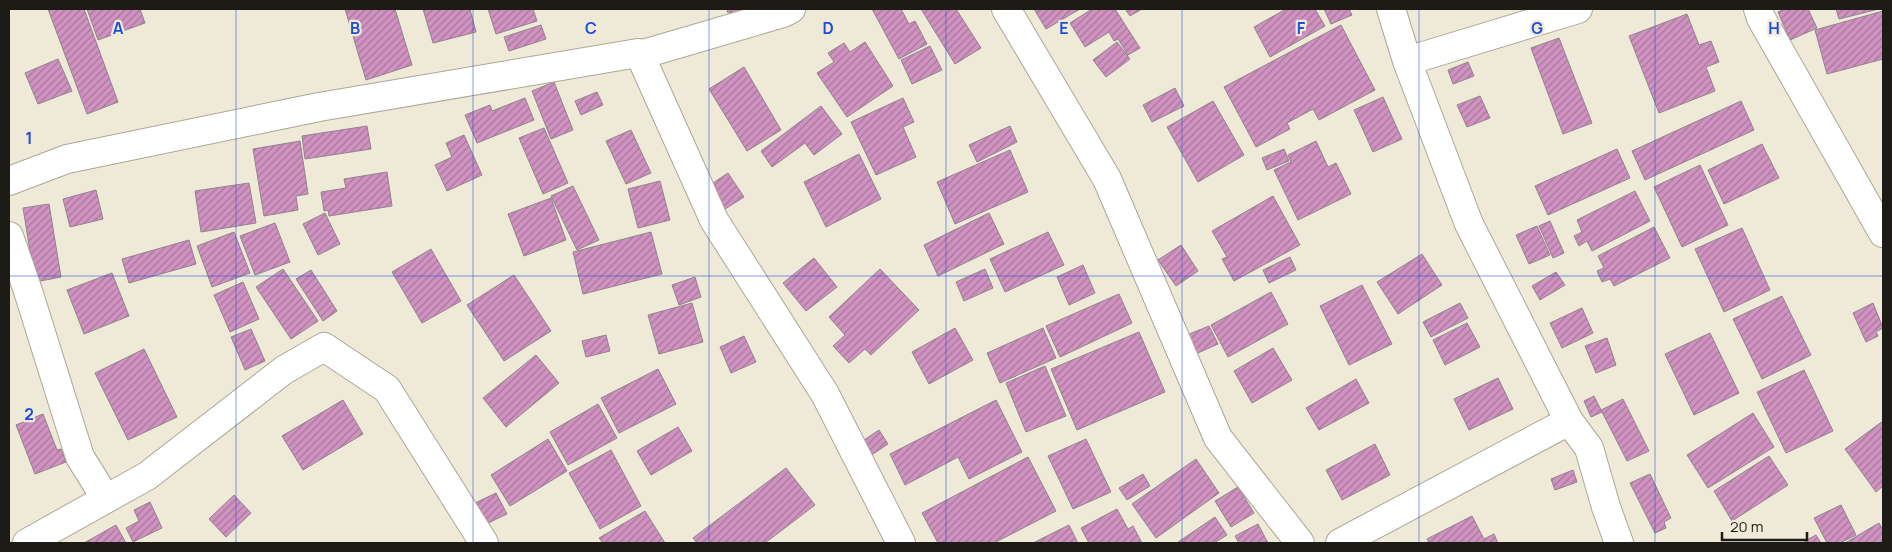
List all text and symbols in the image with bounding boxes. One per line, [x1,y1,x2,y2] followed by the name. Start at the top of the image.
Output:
[113,17,124,39] text: A
[350,17,360,39] text: B
[585,17,597,39] text: C
[822,17,834,39] text: D
[1059,17,1069,39] text: E
[1297,17,1306,39] text: F
[1531,17,1543,39] text: G
[1768,17,1780,39] text: H
[25,127,33,149] text: 1
[24,403,34,425] text: 2
[1722,510,1807,542] scale bar
[1730,516,1763,537] text: 20 m

